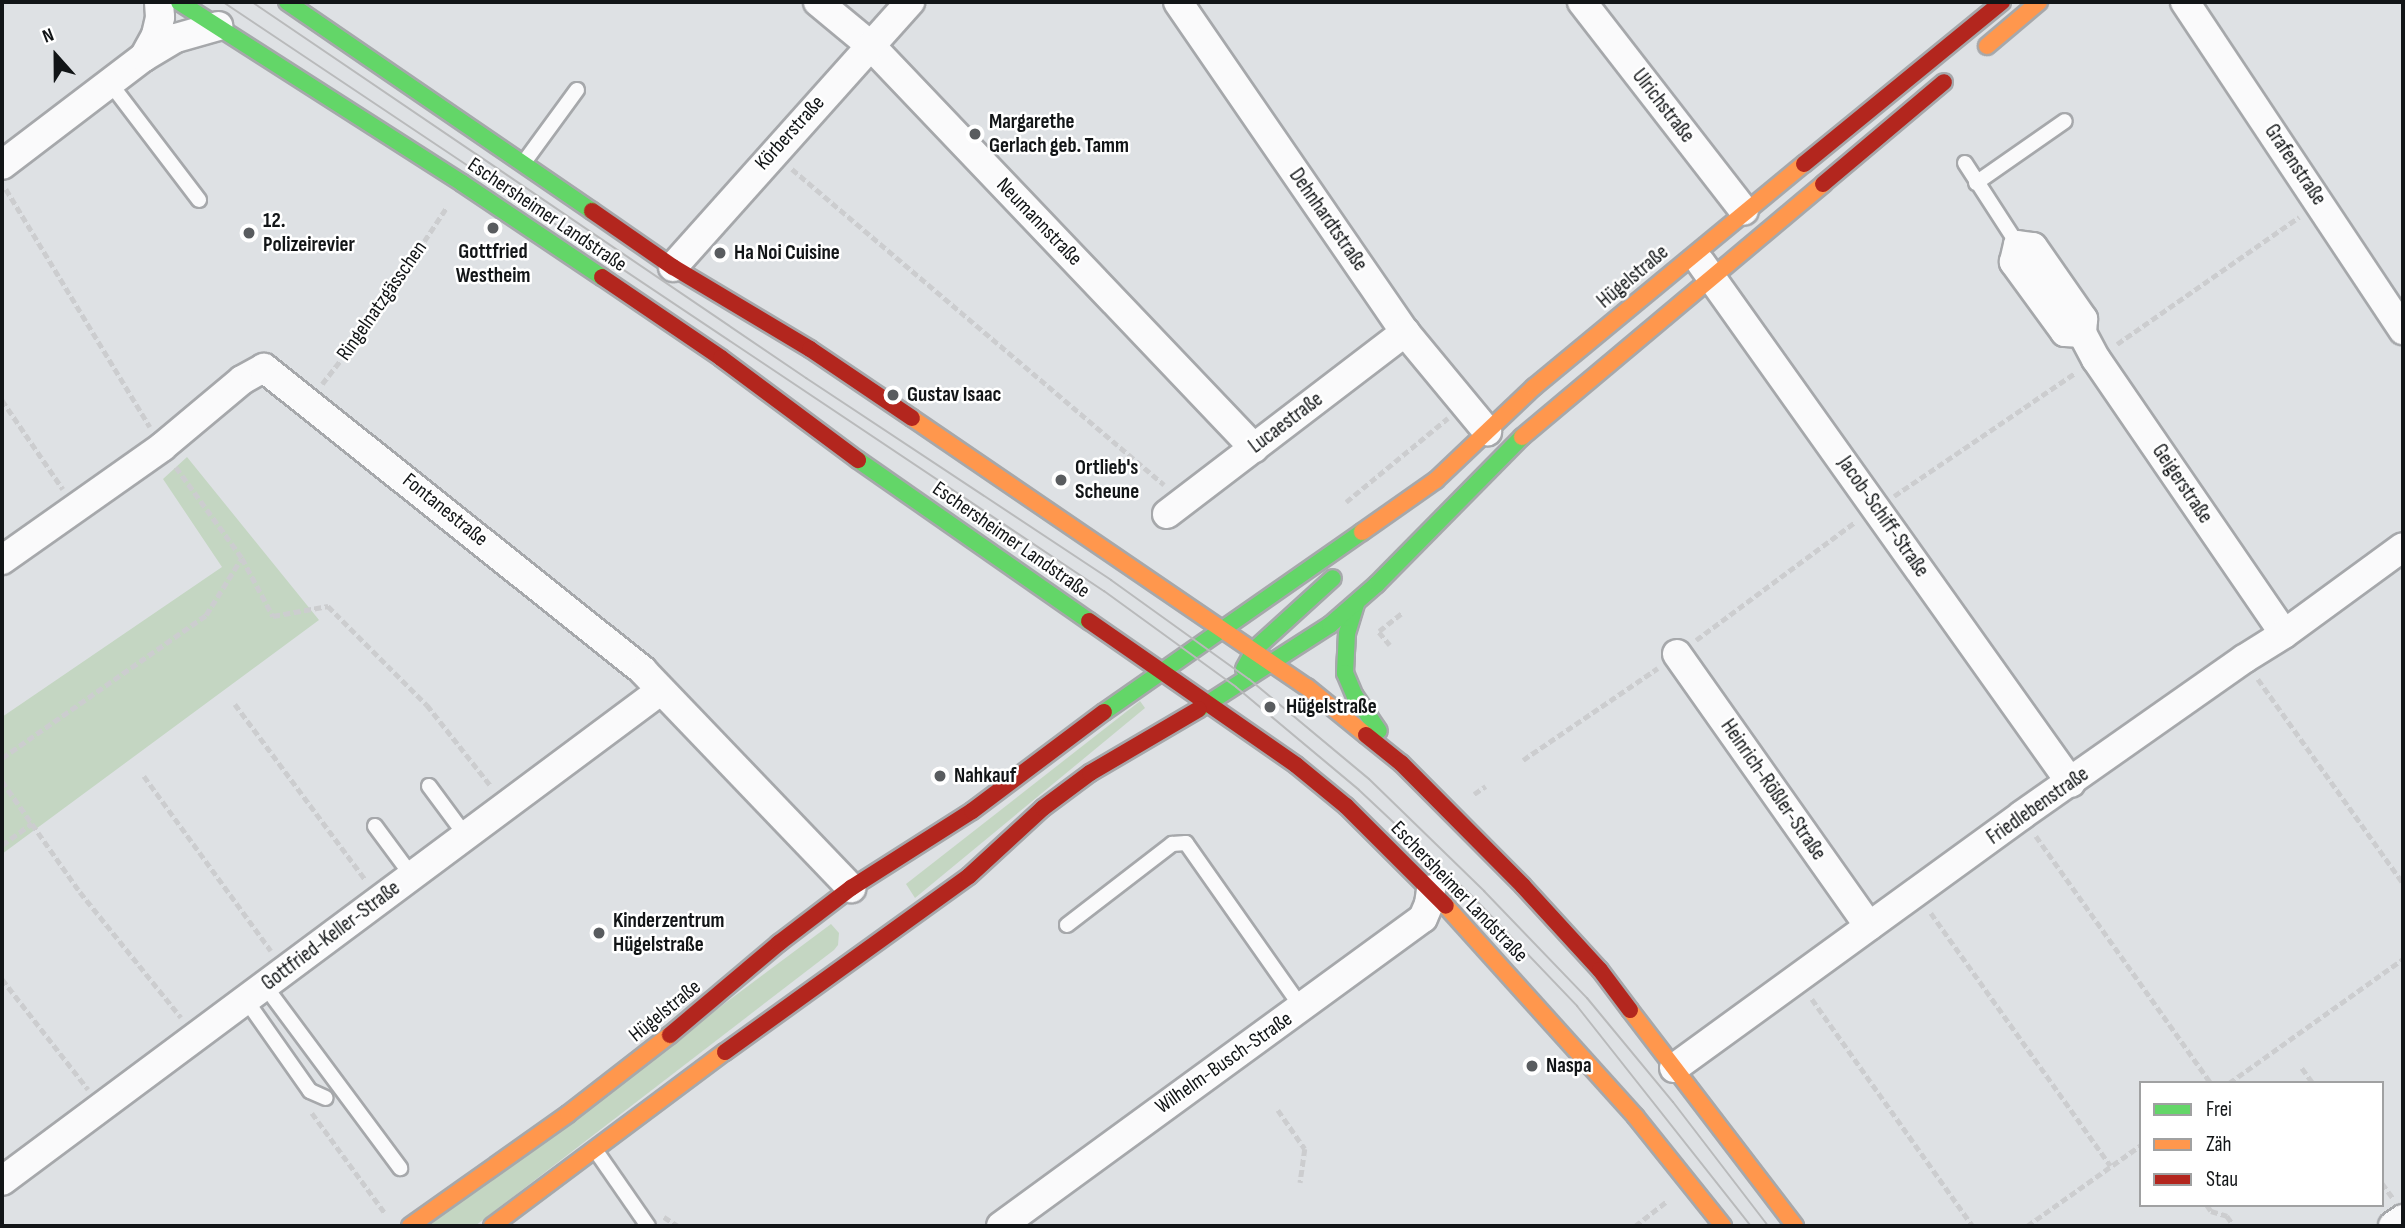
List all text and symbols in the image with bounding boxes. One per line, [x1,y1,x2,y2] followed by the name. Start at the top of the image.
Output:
[21,21,91,91] north arrow
[39,23,57,48] text: N
[1626,64,1700,148] street label: Ulrichstraße
[750,90,830,176] street label: Körberstraße
[989,109,1129,159] place label: Margarethe Gerlach geb. Tamm
[2259,120,2331,210] street label: Grafenstraße
[967,126,983,142] marker: Margarethe Gerlach geb. Tamm
[463,152,631,278] street label: Eschersheimer Landstraße
[1283,164,1373,276] street label: Dehnhardtstraße
[991,173,1087,271] street label: Neumannstraße
[263,208,355,258] place label: 12. Polizeirevier
[485,220,501,236] marker: Gottfried Westheim
[241,225,257,241] marker: 12. Polizeirevier
[331,236,433,366] street label: Ringelnatzgässchen
[456,239,530,289] place label: Gottfried Westheim
[734,240,840,266] place label: Ha Noi Cuisine
[1592,240,1674,314] street label: Hügelstraße
[712,245,728,261] marker: Ha Noi Cuisine
[907,382,1001,408] place label: Gustav Isaac
[885,387,901,403] marker: Gustav Isaac
[1244,387,1328,459] street label: Lucaestraße
[2146,440,2218,528] street label: Geigerstraße
[1832,452,1934,582] street label: Jacob-Schiff-Straße
[1075,455,1139,505] place label: Ortlieb's Scheune
[397,468,493,552] street label: Fontanestraße
[1053,472,1069,488] marker: Ortlieb's Scheune
[927,476,1095,604] street label: Eschersheimer Landstraße
[1286,694,1377,720] place label: Hügelstraße
[1260,697,1280,717] marker: Hügelstraße
[1715,715,1831,865] street label: Heinrich-Rößler-Straße
[1982,762,2094,850] street label: Friedlebenstraße
[954,763,1016,789] place label: Nahkauf
[932,768,948,784] marker: Nahkauf
[1385,816,1533,968] street label: Eschersheimer Landstraße
[257,876,405,996] street label: Gottfried-Keller-Straße
[613,908,724,958] place label: Kinderzentrum Hügelstraße
[591,925,607,941] marker: Kinderzentrum Hügelstraße
[624,974,706,1048] street label: Hügelstraße
[1151,1006,1297,1120] street label: Wilhelm-Busch-Straße
[1546,1053,1592,1079] place label: Naspa
[1524,1058,1540,1074] marker: Naspa
[2139,1081,2384,1207] legend
[2206,1097,2232,1122] text: Frei
[2206,1132,2232,1157] text: Zäh
[2206,1167,2238,1192] text: Stau

